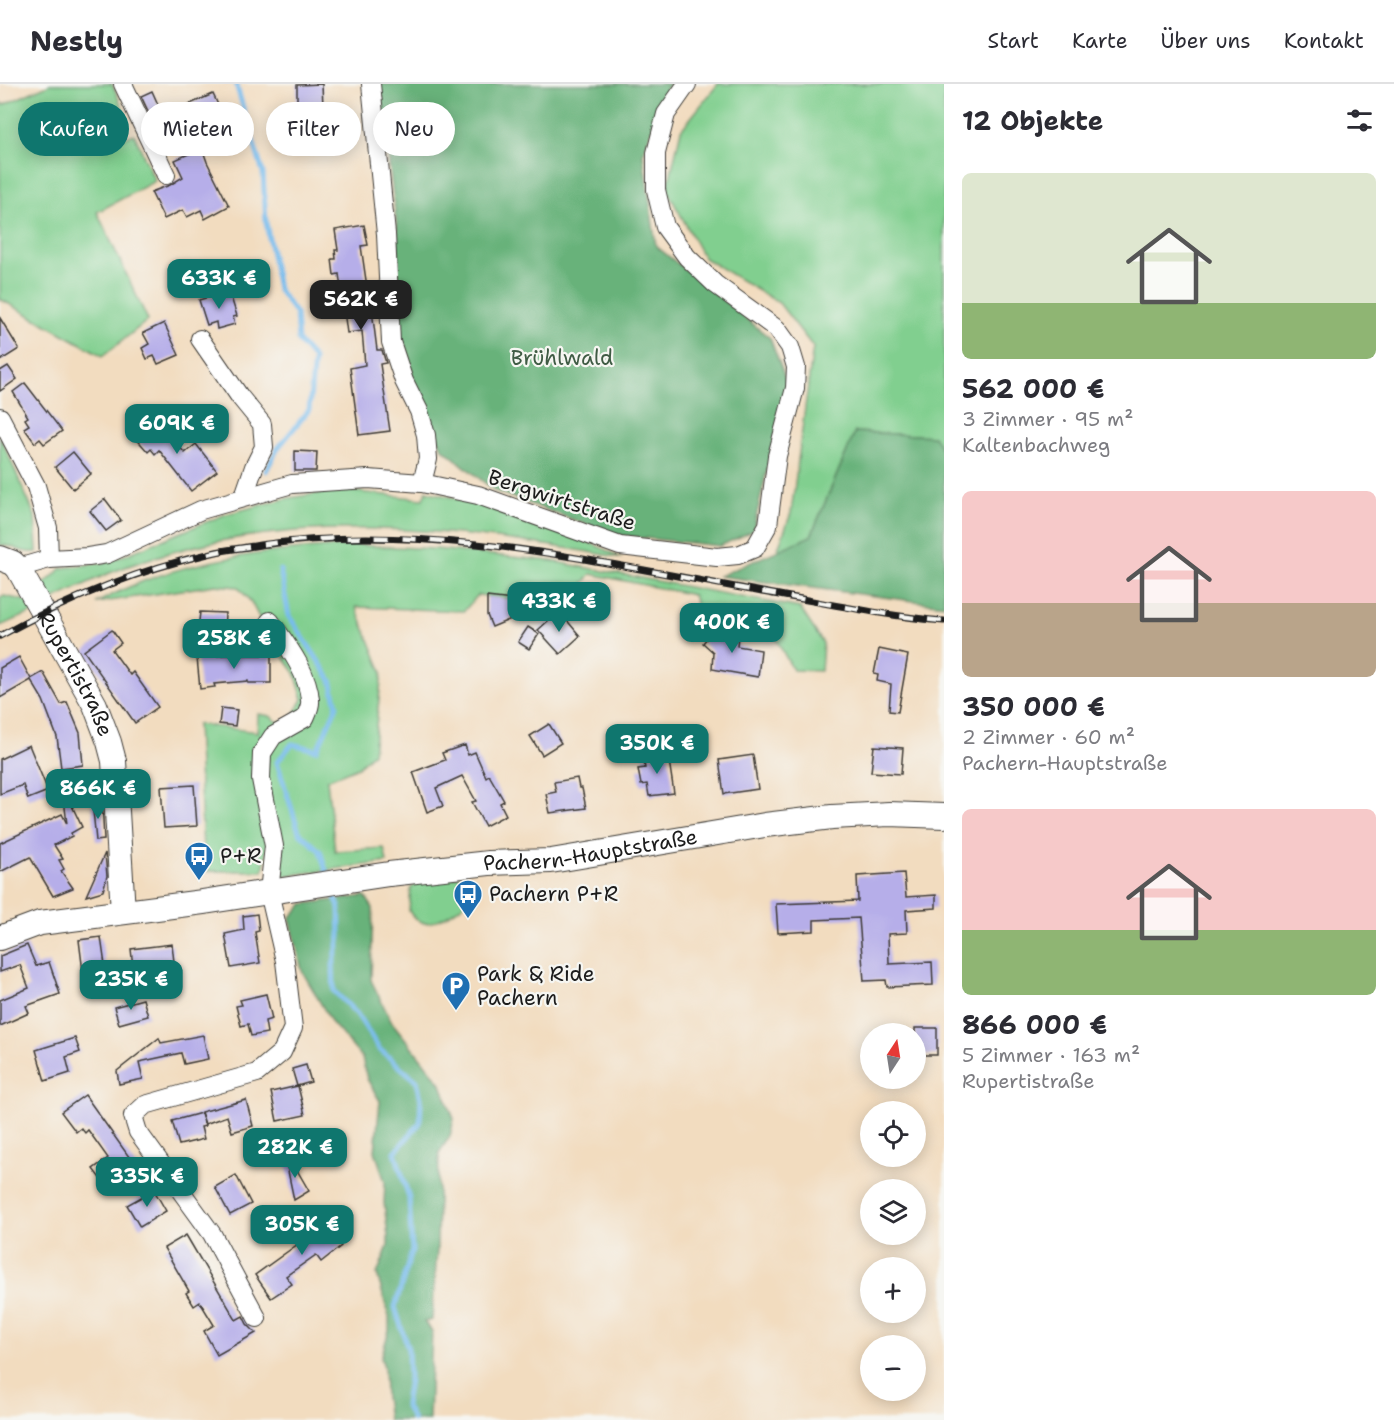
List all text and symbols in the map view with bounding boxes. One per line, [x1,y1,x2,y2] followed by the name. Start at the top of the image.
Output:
[30,22,123,60] text: Nestly
[988,27,1039,55] text: Start
[1072,27,1128,55] text: Karte
[1161,27,1251,55] text: Über uns
[1284,27,1364,55] text: Kontakt
[18,102,129,156] chip: Kaufen
[141,102,254,156] chip: Mieten
[266,102,361,156] chip: Filter
[373,102,455,156] chip: Neu
[962,103,1103,138] text: 12 Objekte
[1343,104,1376,137] icon: filters
[1115,212,1223,320] icon: home
[170,259,268,310] pin: 633K €
[181,265,257,291] text: 633K €
[312,280,410,331] pin: 562K €
[324,286,398,312] text: 562K €
[511,344,613,372] park label: Brühlwald
[962,371,1104,406] text: 562 000 €
[128,404,226,455] pin: 609K €
[962,406,1133,432] text: 3 Zimmer · 95 m²
[139,410,215,436] text: 609K €
[962,432,1110,458] text: Kaltenbachweg
[485,463,639,537] street label: Bergwirtstraße
[1115,530,1223,638] icon: home
[510,582,608,633] pin: 433K €
[521,588,597,614] text: 433K €
[683,603,781,654] pin: 400K €
[31,605,120,740] street label: Rupertistraße
[694,609,770,635] text: 400K €
[185,619,283,670] pin: 258K €
[197,625,271,651] text: 258K €
[962,689,1105,724] text: 350 000 €
[608,724,706,775] pin: 350K €
[962,724,1135,750] text: 2 Zimmer · 60 m²
[620,730,694,756] text: 350K €
[962,750,1168,776] text: Pachern-Hauptstraße
[49,769,147,820] pin: 866K €
[60,775,136,801] text: 866K €
[482,823,699,878] street label: Pachern-Hauptstraße
[183,840,215,882] bus stop icon: P+R
[220,842,261,870] place label: P+R
[1115,848,1223,956] icon: home
[452,878,484,920] bus stop icon: Pachern P+R
[489,880,618,908] place label: Pachern P+R
[82,960,180,1011] pin: 235K €
[477,960,595,1012] place label: Park & Ride Pachern
[94,966,168,992] text: 235K €
[440,970,472,1012] parking icon: Park & Ride Pachern
[962,1007,1107,1042] text: 866 000 €
[860,1023,926,1089] north arrow
[860,1023,926,1401] map controls
[962,1042,1140,1068] text: 5 Zimmer · 163 m²
[962,1068,1094,1094] text: Rupertistraße
[860,1101,926,1167] button: locate
[246,1128,344,1179] pin: 282K €
[257,1134,333,1160] text: 282K €
[98,1157,196,1208] pin: 335K €
[110,1163,184,1189] text: 335K €
[860,1179,926,1245] button: layers
[253,1205,351,1256] pin: 305K €
[265,1211,339,1237] text: 305K €
[860,1257,926,1323] button: +
[860,1335,926,1401] button: −

